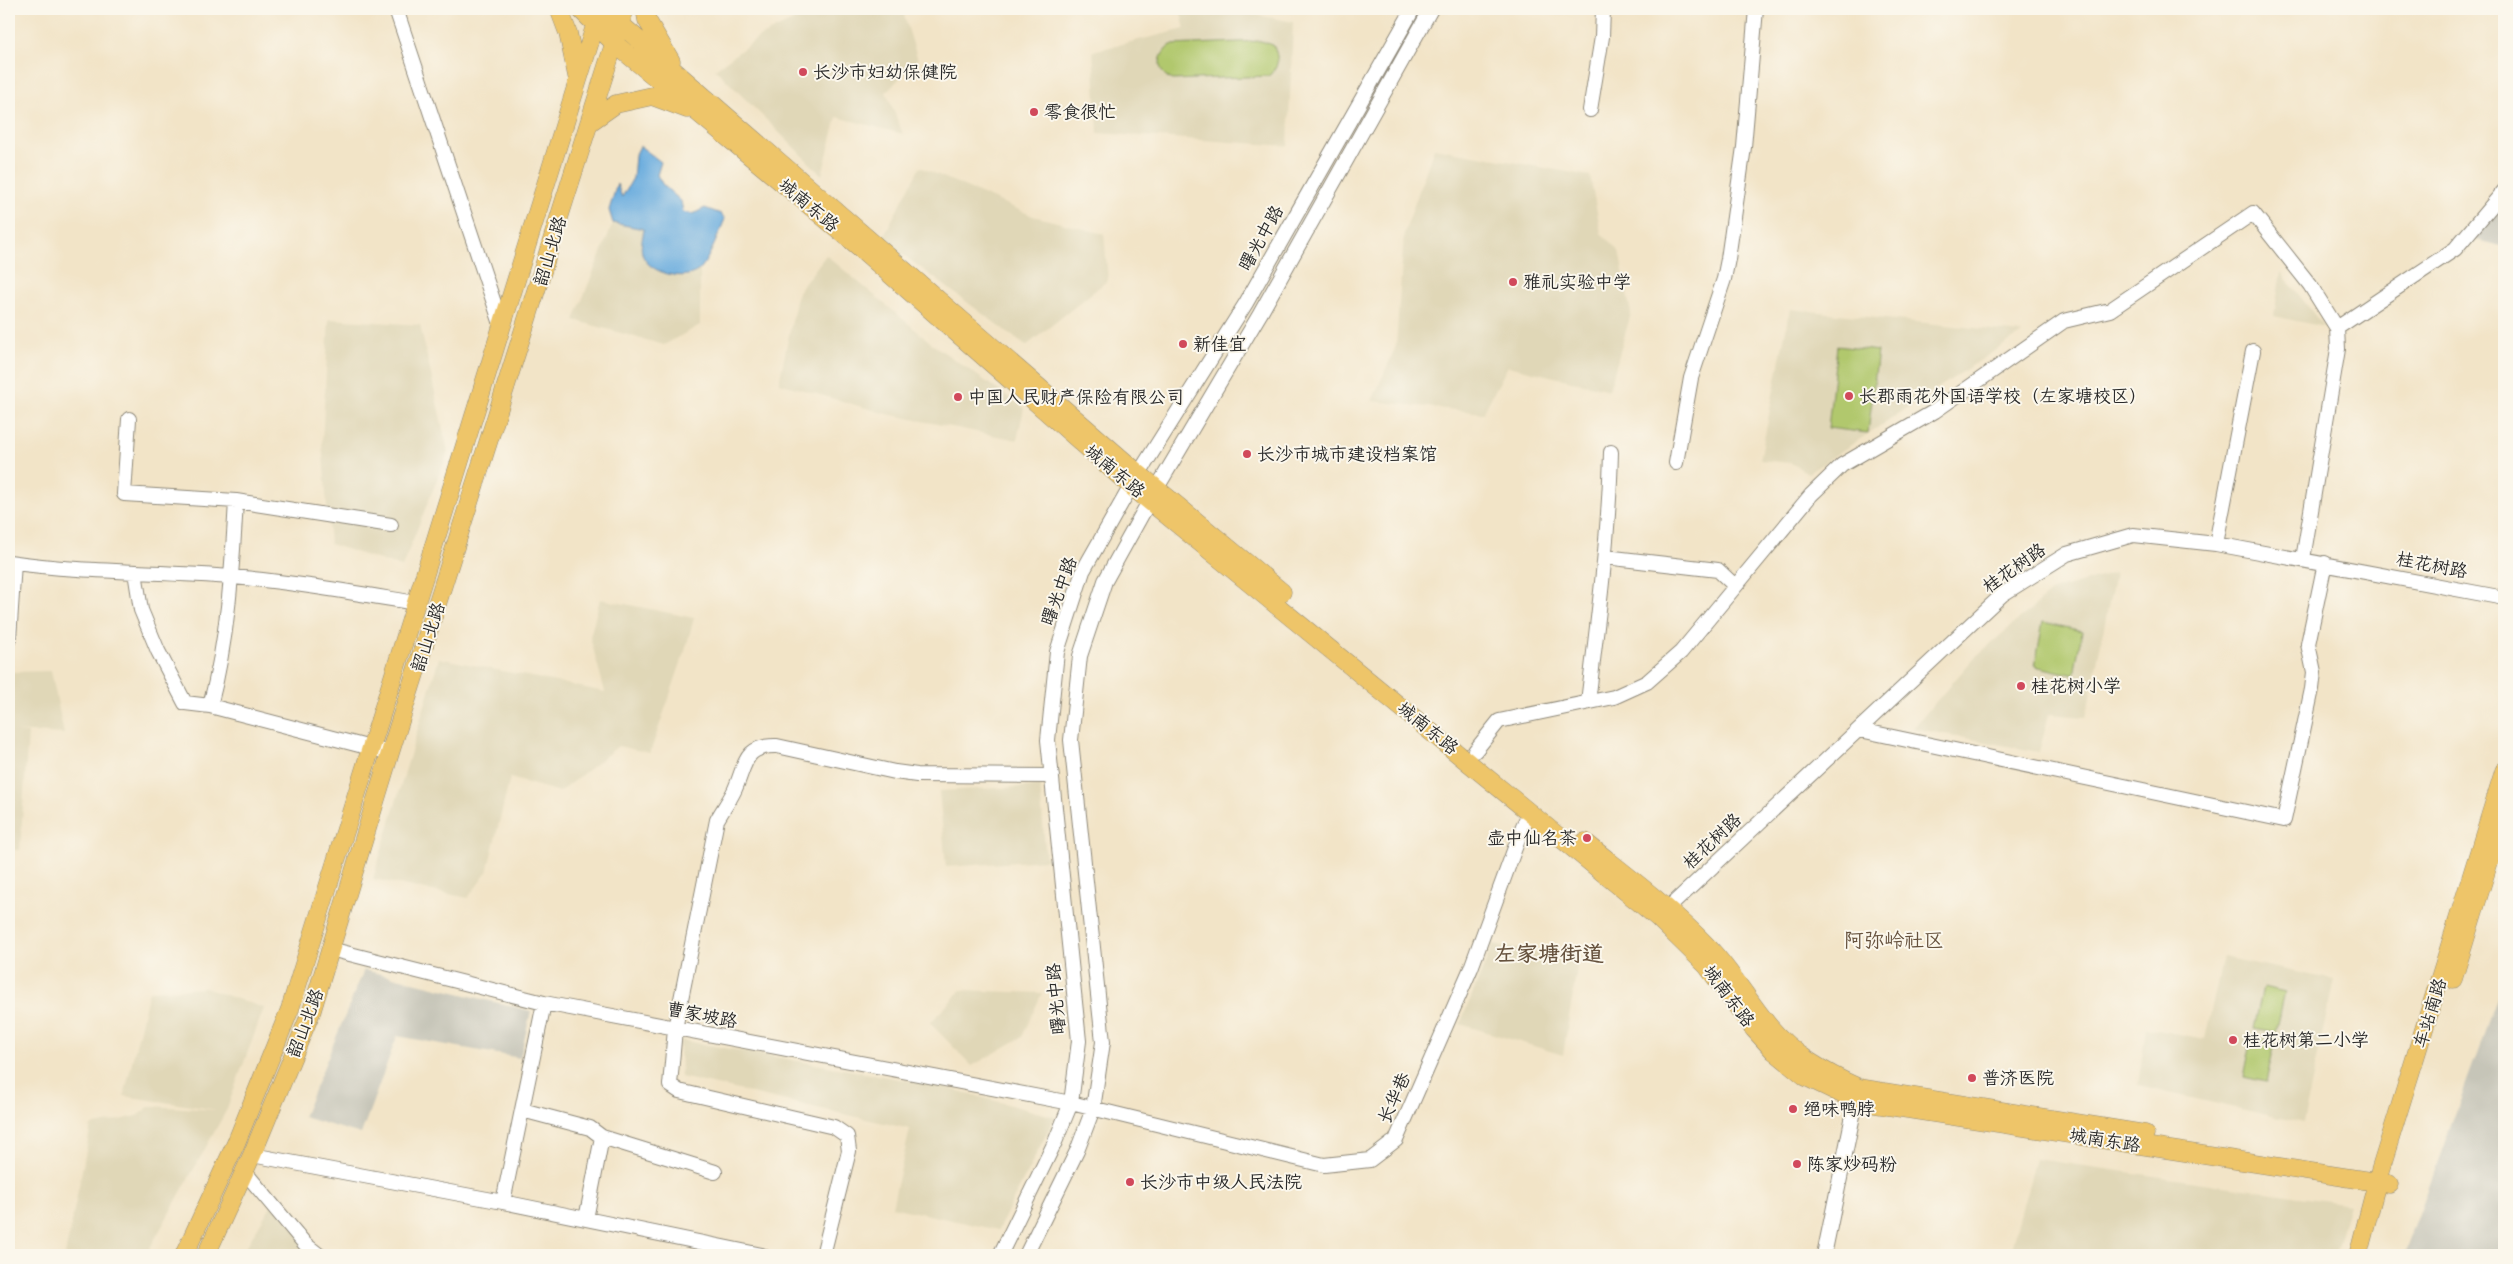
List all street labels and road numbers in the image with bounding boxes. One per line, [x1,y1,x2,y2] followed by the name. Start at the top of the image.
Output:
[773,173,844,238] street label: 城南东路
[1233,201,1290,276] street label: 曙光中路
[528,213,573,289] street label: 韶山北路
[1079,439,1150,504] street label: 城南东路
[1978,538,2051,599] street label: 桂花树路
[2394,546,2470,585] street label: 桂花树路
[1035,553,1084,629] street label: 曙光中路
[405,599,451,675] street label: 韶山北路
[1392,696,1464,761] street label: 城南东路
[1677,808,1747,875] street label: 桂花树路
[1697,960,1760,1033] street label: 城南东路
[1041,962,1072,1036] street label: 曙光中路
[2408,975,2453,1051] street label: 车站南路
[281,985,330,1061] street label: 韶山北路
[664,996,740,1035] street label: 曹家坡路
[1372,1068,1417,1128] street label: 长华巷
[2067,1123,2142,1158] street label: 城南东路

